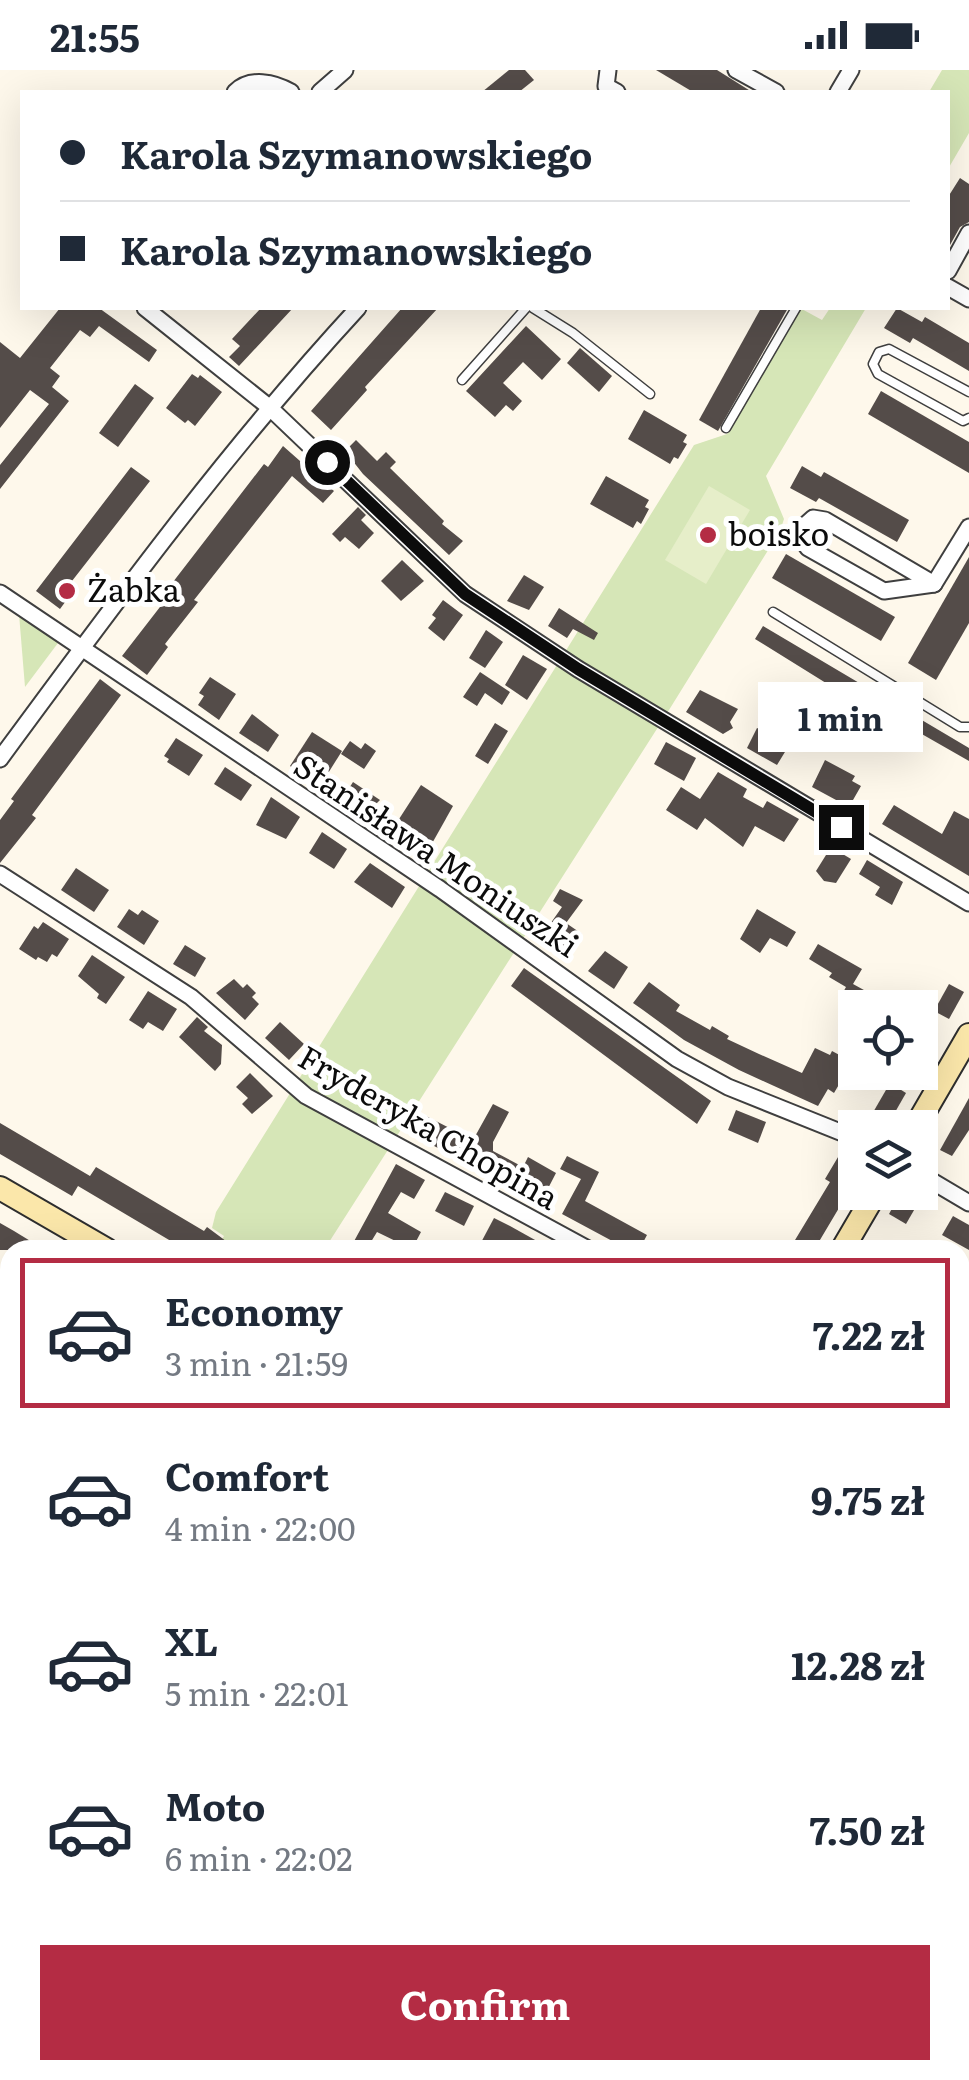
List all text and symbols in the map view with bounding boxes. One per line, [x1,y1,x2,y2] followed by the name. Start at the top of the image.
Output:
[50,7,140,64] text: 21:55
[120,124,592,181] text: Karola Szymanowskiego
[120,220,592,277] text: Karola Szymanowskiego
[305,440,350,485] route start
[728,508,829,556] place label: boisko
[697,524,719,546] marker: boisko
[87,564,181,612] place label: Żabka
[56,580,78,602] marker: Żabka
[758,682,924,752] callout: 1 min
[798,693,883,741] text: 1 min
[286,740,590,967] street label: Stanisława Moniuszki
[819,805,864,850] route end
[838,990,938,1210] map controls
[838,990,938,1090] button: locate
[290,1031,569,1220] street label: Fryderyka Chopina
[838,1110,938,1210] button: layers
[165,1281,343,1338] text: Economy
[45,1288,135,1378] icon: car
[812,1305,925,1362] text: 7.22 zł
[165,1338,348,1386] text: 3 min · 21:59
[165,1446,329,1503] text: Comfort
[45,1453,135,1543] icon: car
[811,1470,925,1527] text: 9.75 zł
[165,1503,355,1551] text: 4 min · 22:00
[165,1611,218,1668] text: XL
[45,1618,135,1708] icon: car
[791,1635,925,1692] text: 12.28 zł
[165,1668,349,1716] text: 5 min · 22:01
[165,1776,265,1833] text: Moto
[45,1783,135,1873] icon: car
[809,1800,925,1857] text: 7.50 zł
[165,1833,352,1881] text: 6 min · 22:02
[40,1945,930,2060] button: Confirm

